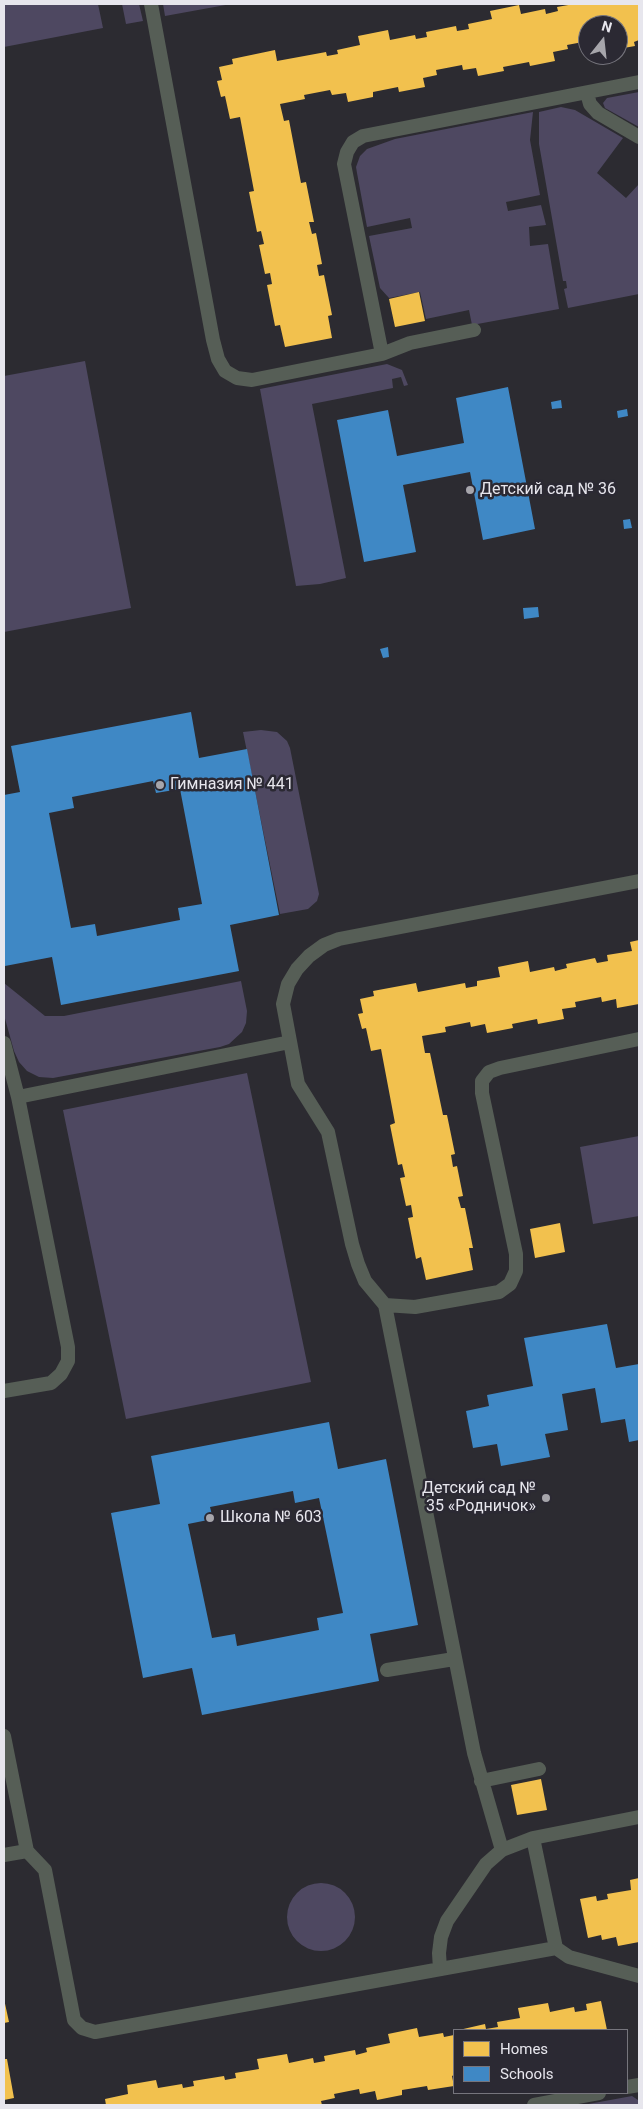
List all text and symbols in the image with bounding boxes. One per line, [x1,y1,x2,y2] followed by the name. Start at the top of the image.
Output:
[578,15,628,65] north arrow
[600,17,614,36] text: N
[480,480,616,500] place label: Детский сад № 36
[464,484,476,496] marker: Детский сад № 36
[170,775,294,795] place label: Гимназия № 441
[154,779,166,791] marker: Гимназия № 441
[422,1479,536,1517] place label: Детский сад № 35 «Родничок»
[540,1492,552,1504] marker: Детский сад № 35 «Родничок»
[220,1508,322,1528] place label: Школа № 603
[204,1512,216,1524] marker: Школа № 603
[453,2029,628,2094] legend
[500,2040,548,2058] text: Homes
[500,2065,554,2083] text: Schools

